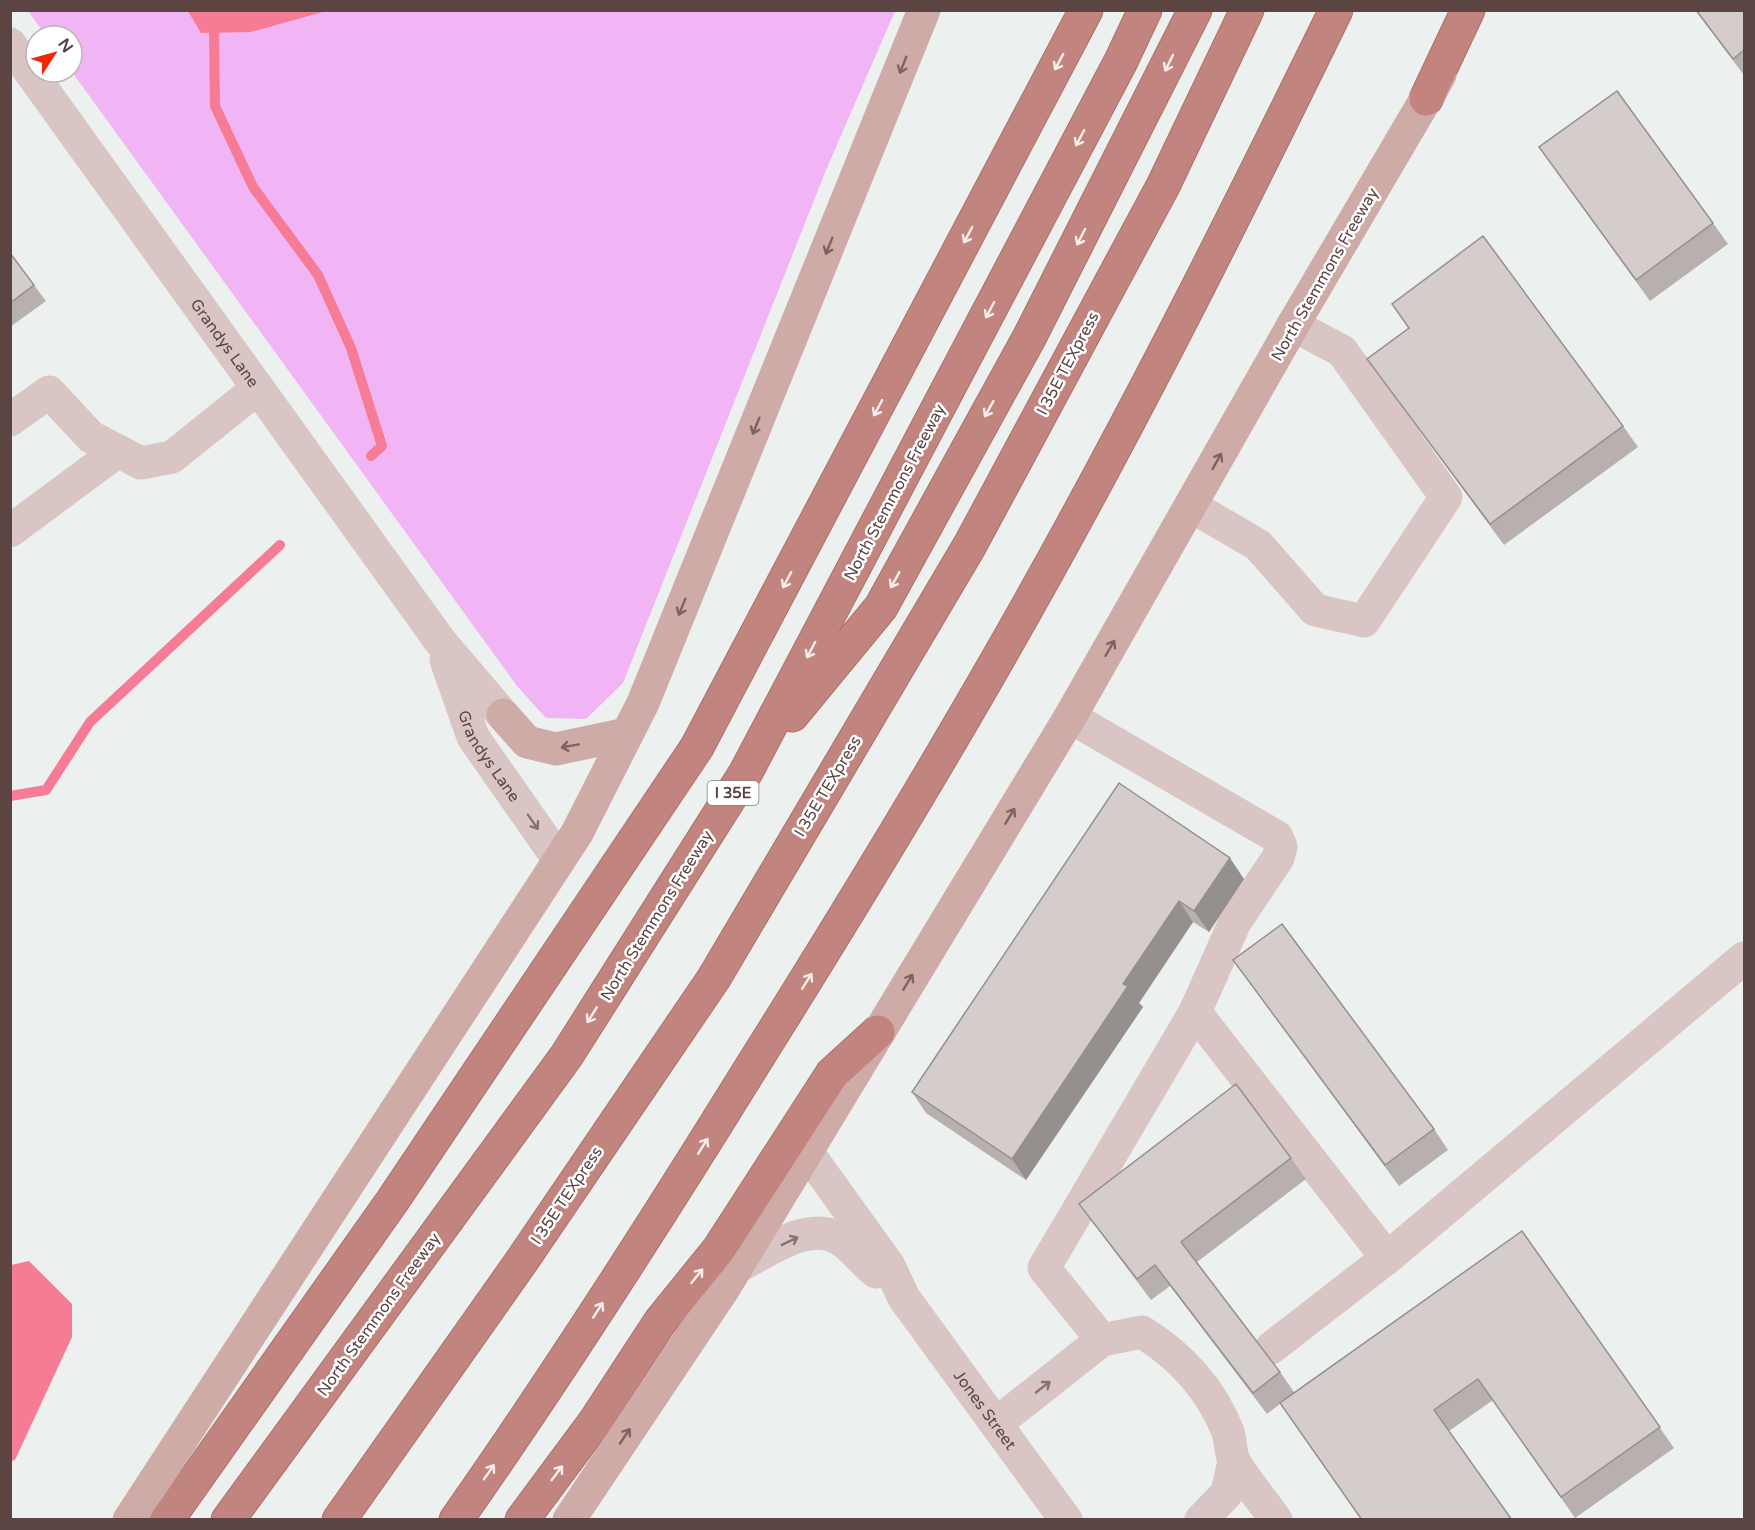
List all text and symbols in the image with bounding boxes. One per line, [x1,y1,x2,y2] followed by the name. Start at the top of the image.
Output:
[24,24,84,84] north arrow
[53,35,77,57] text: N
[1053,53,1064,71] one-way arrow
[1163,54,1175,72] one-way arrow
[896,55,907,73] one-way arrow
[1074,128,1086,146] one-way arrow
[1267,184,1383,365] street label: North Stemmons Freeway
[962,226,973,244] one-way arrow
[1075,227,1086,245] one-way arrow
[823,236,834,254] one-way arrow
[186,295,263,391] street label: Grandys Lane
[983,301,995,319] one-way arrow
[1032,308,1104,419] street label: I 35E TEXpress
[872,399,884,416] one-way arrow
[840,400,950,584] street label: North Stemmons Freeway
[983,400,995,417] one-way arrow
[750,416,761,435] one-way arrow
[1211,453,1223,470] one-way arrow
[781,571,792,589] one-way arrow
[889,571,901,588] one-way arrow
[676,597,687,615] one-way arrow
[1104,640,1116,657] one-way arrow
[805,641,817,658] one-way arrow
[453,708,524,806] street label: Grandys Lane
[790,732,866,841] street label: I 35E TEXpress
[561,741,581,752] one-way arrow
[708,781,758,805] road number: I 35E
[1004,808,1016,825] one-way arrow
[527,814,539,830] one-way arrow
[596,826,718,1004] street label: North Stemmons Freeway
[801,972,814,989] one-way arrow
[903,974,915,991] one-way arrow
[586,1007,599,1024] one-way arrow
[698,1138,710,1155] one-way arrow
[527,1143,607,1248] street label: I 35E TEXpress
[313,1229,445,1400] street label: North Stemmons Freeway
[780,1234,798,1246] one-way arrow
[690,1268,703,1284] one-way arrow
[593,1302,605,1319] one-way arrow
[949,1367,1020,1454] street label: Jones Street
[1035,1381,1051,1394] one-way arrow
[619,1429,631,1445] one-way arrow
[483,1464,495,1480] one-way arrow
[551,1465,563,1481] one-way arrow

